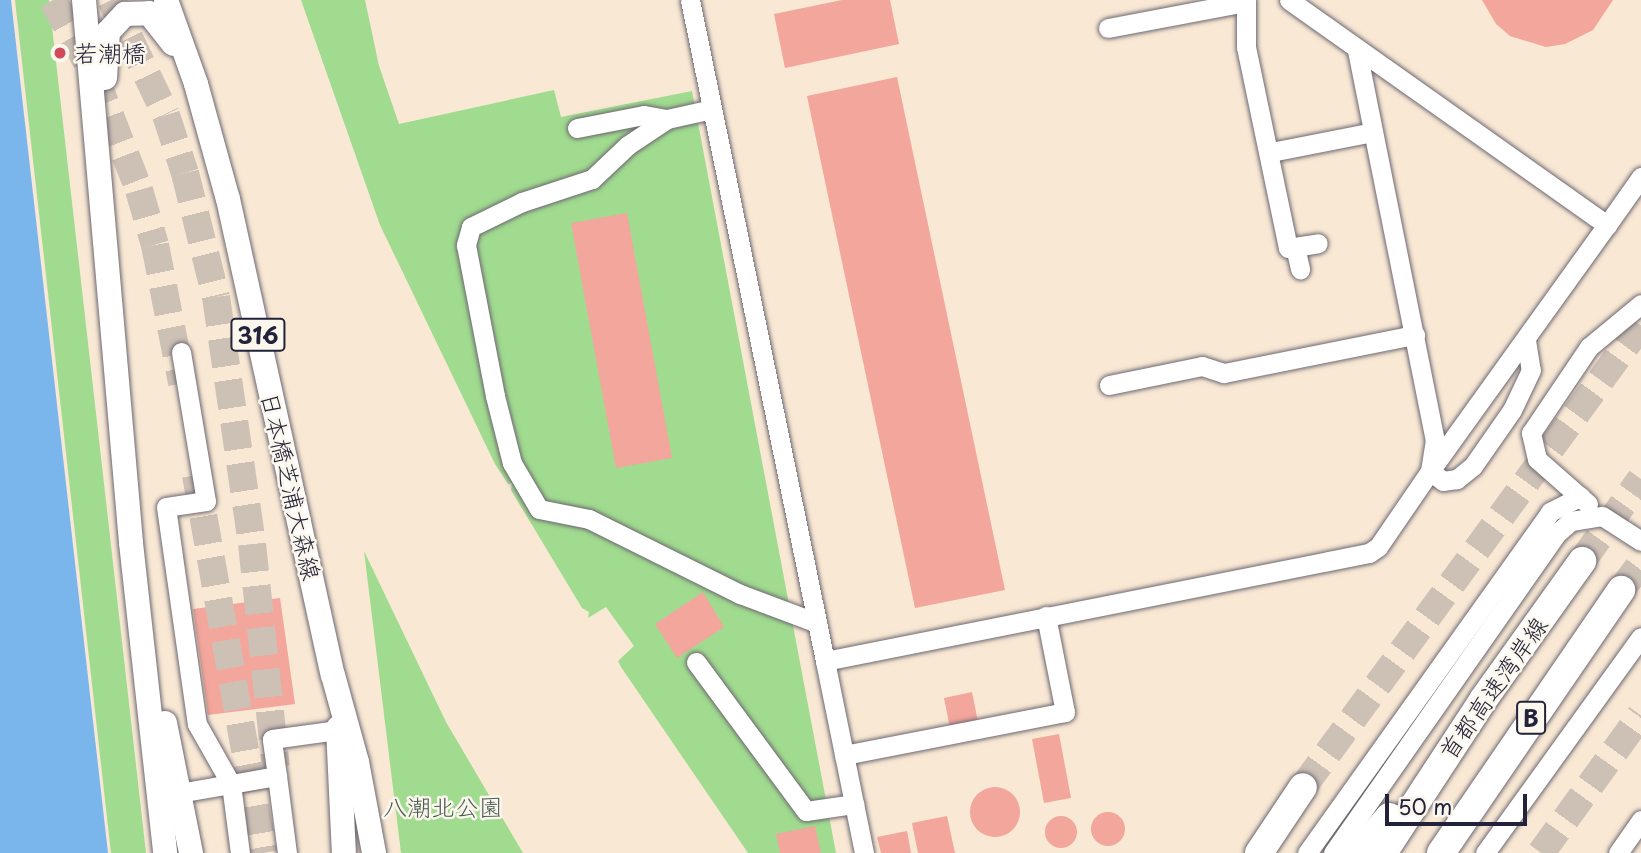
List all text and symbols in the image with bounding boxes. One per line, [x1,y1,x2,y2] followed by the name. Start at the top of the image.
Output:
[74,39,146,67] place label: 若潮橋
[52,45,68,61] marker: 若潮橋
[230,316,286,354] road number: 316
[255,389,327,583] street label: 日本橋芝浦大森線
[1433,611,1553,765] street label: 首都高速湾岸線
[1515,698,1547,738] road number: B
[1389,780,1531,824] scale bar
[1398,790,1452,822] text: 50 m
[383,793,503,821] park label: 八潮北公園

